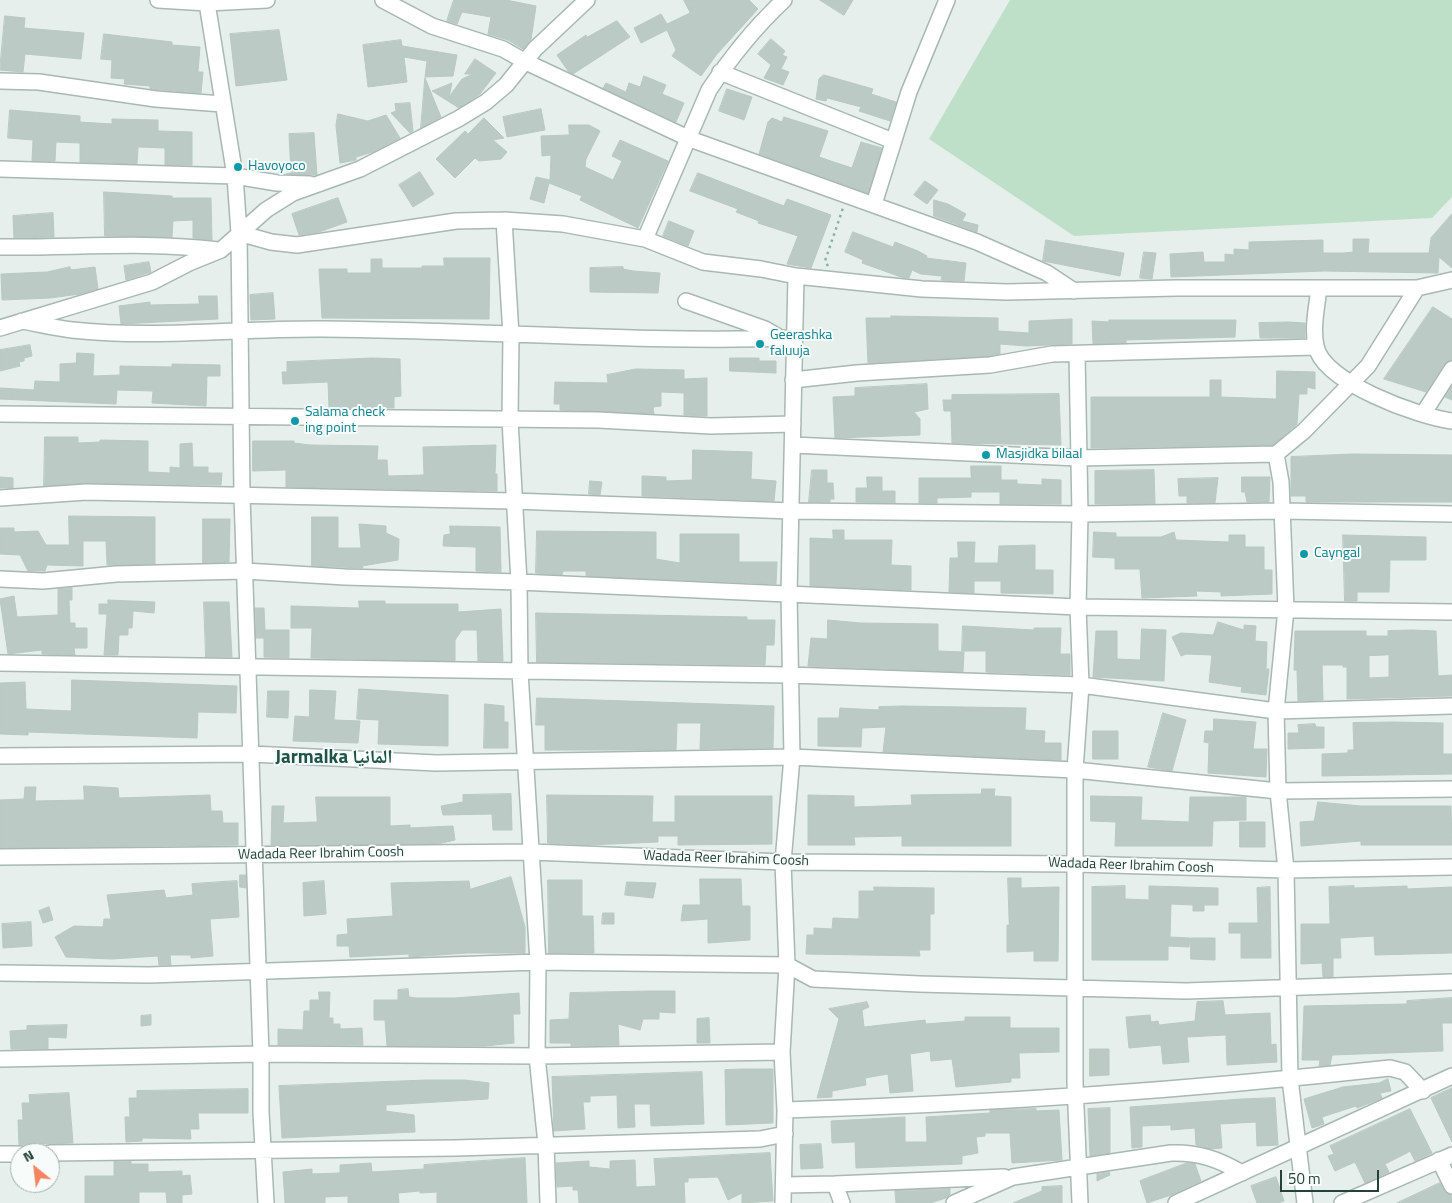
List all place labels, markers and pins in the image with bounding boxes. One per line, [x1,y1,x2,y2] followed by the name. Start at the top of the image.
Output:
[248,159,306,175] place label: Havoyoco
[232,161,244,173] marker: Havoyoco
[770,328,832,361] place label: Geerashka faluuja
[754,338,766,350] marker: Geerashka faluuja
[305,405,385,438] place label: Salama check ing point
[289,415,301,427] marker: Salama check ing point
[996,447,1083,463] place label: Masjidka bilaal
[980,449,992,461] marker: Masjidka bilaal
[1314,546,1360,562] place label: Cayngal
[1298,548,1310,560] marker: Cayngal

